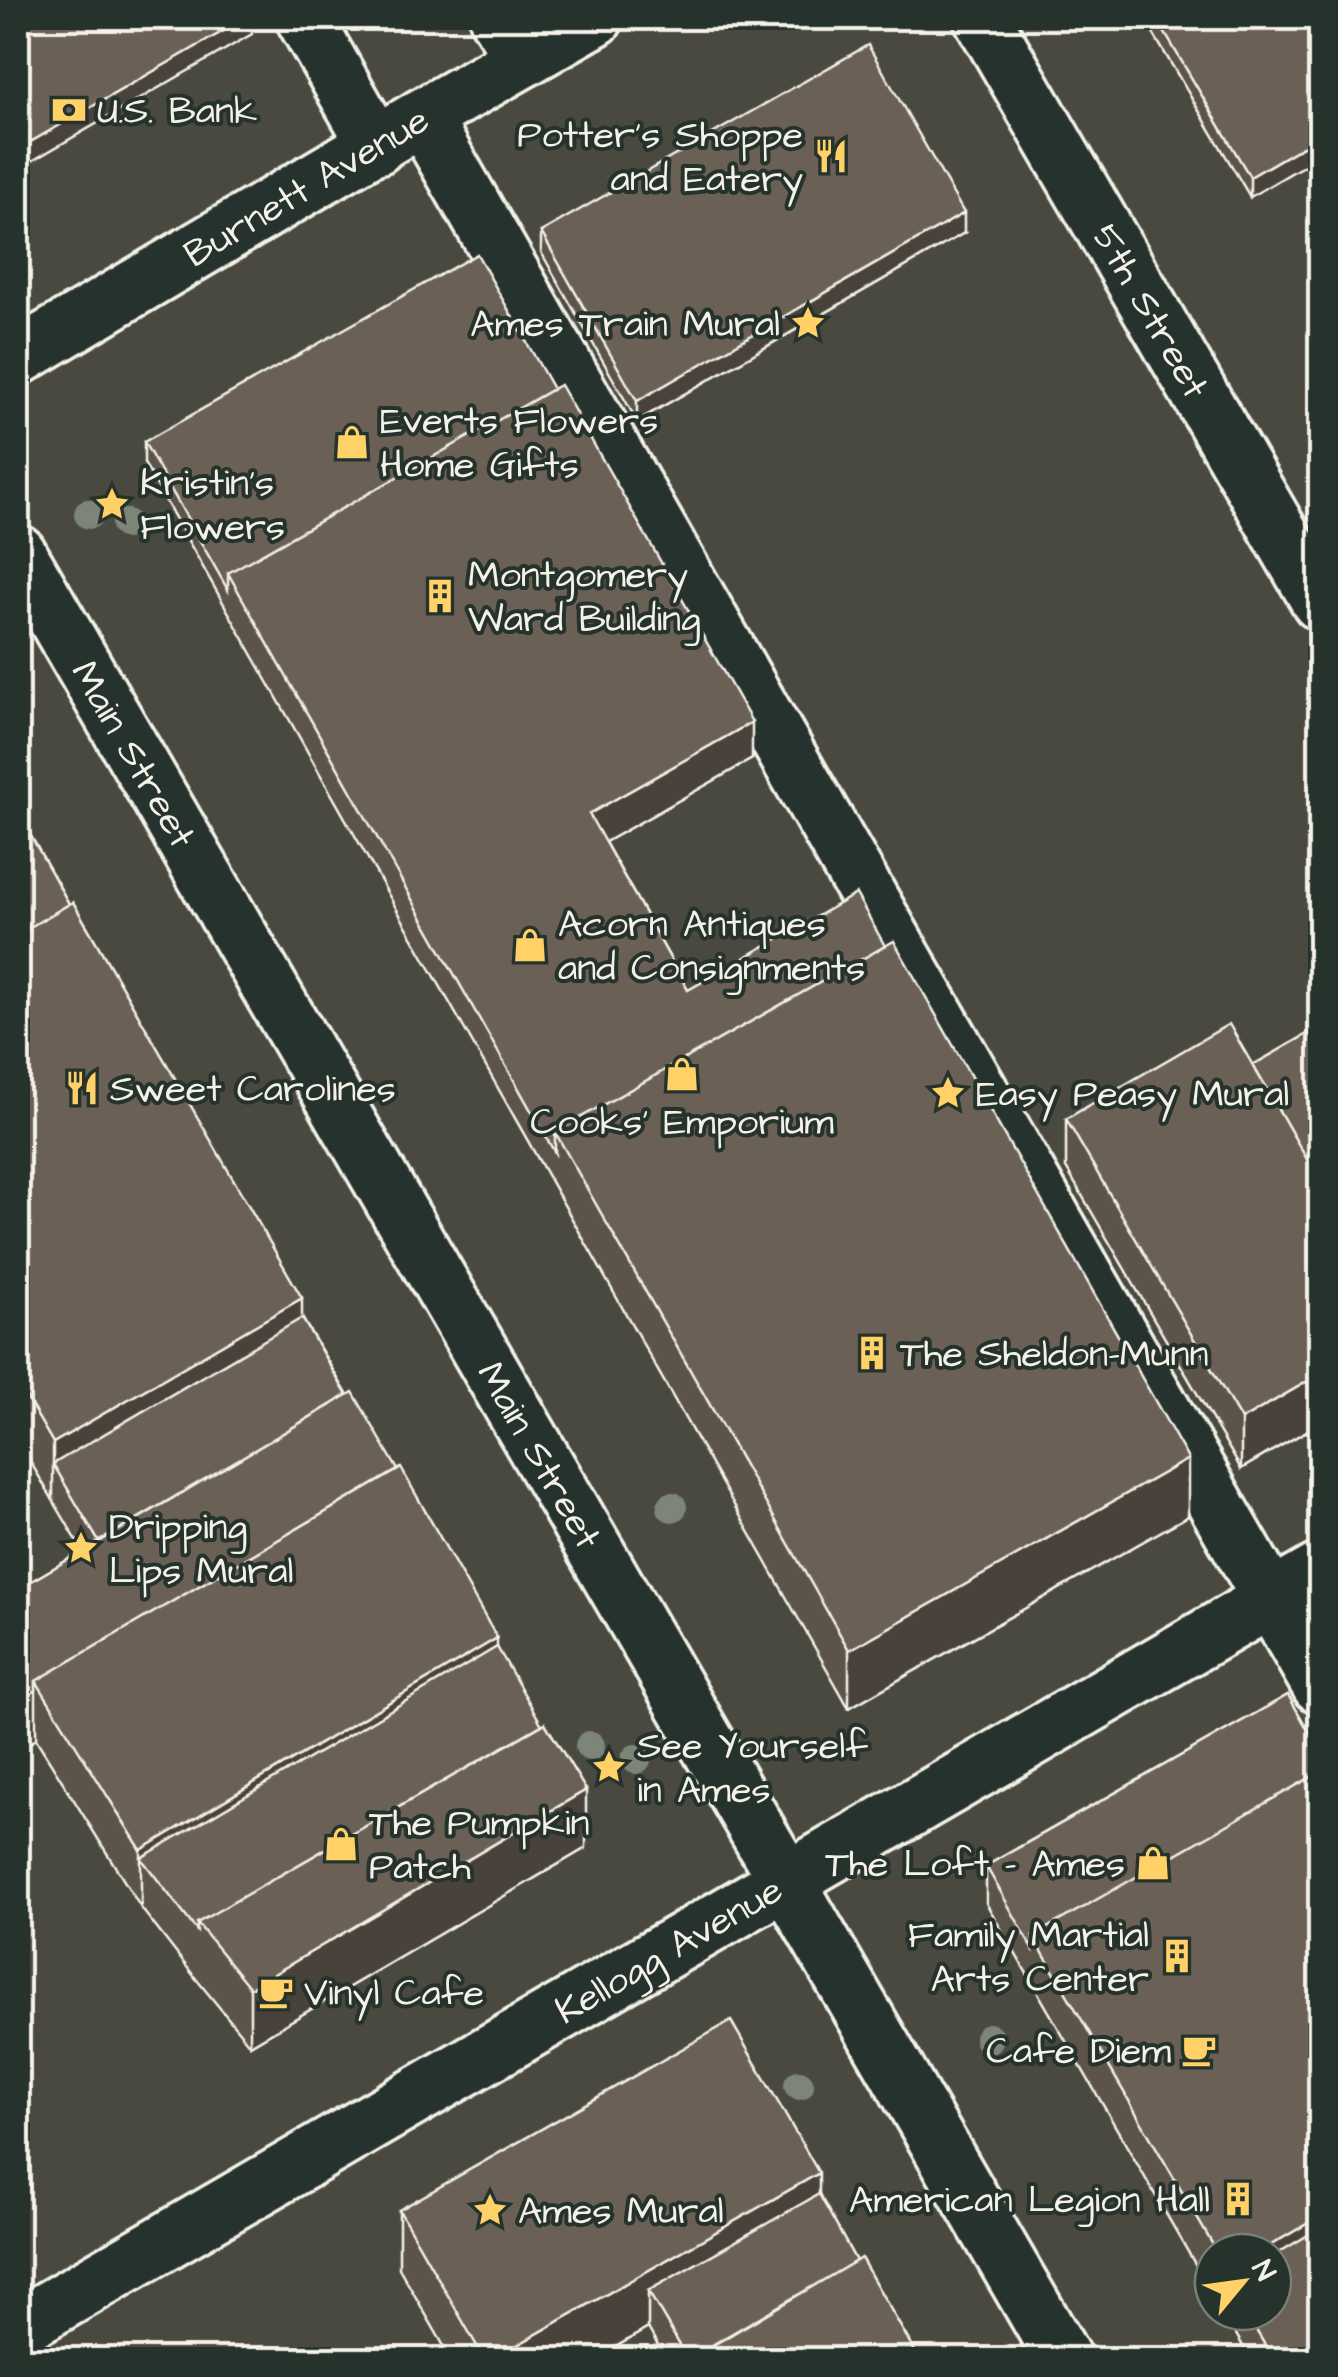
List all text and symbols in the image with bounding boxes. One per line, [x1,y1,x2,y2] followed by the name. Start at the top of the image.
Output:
[97,86,257,138] place label: U.S. Bank
[50,91,88,129] bank icon: U.S. Bank
[175,95,439,281] street label: Burnett Avenue
[517,110,803,207] place label: Potter's Shoppe and Eatery
[812,137,850,175] restaurant icon: Potter's Shoppe and Eatery
[1079,215,1221,408] street label: 5th Street
[470,299,780,351] place label: Ames Train Mural
[789,304,827,342] place icon: Ames Train Mural
[380,396,658,492] place label: Everts Flowers Home Gifts
[333,423,371,461] shop icon: Everts Flowers Home Gifts
[140,458,285,554] place label: Kristin's Flowers
[93,485,131,523] place icon: Kristin's Flowers
[468,550,701,646] place label: Montgomery Ward Building
[421,577,459,615] building icon: Montgomery Ward Building
[58,652,207,858] street label: Main Street
[558,899,865,995] place label: Acorn Antiques and Consignments
[511,926,549,964] shop icon: Acorn Antiques and Consignments
[663,1055,701,1093] shop icon: Cooks' Emporium
[110,1064,396,1116] place label: Sweet Carolines
[63,1069,101,1107] restaurant icon: Sweet Carolines
[976,1069,1289,1122] place label: Easy Peasy Mural
[929,1074,967,1112] place icon: Easy Peasy Mural
[530,1097,834,1149] place label: Cooks' Emporium
[900,1329,1208,1381] place label: The Sheldon-Munn
[853,1334,891,1372] building icon: The Sheldon-Munn
[464,1353,613,1559] street label: Main Street
[109,1502,294,1598] place label: Dripping Lips Mural
[62,1529,100,1567] place icon: Dripping Lips Mural
[637,1721,868,1817] place label: See Yourself in Ames
[590,1748,628,1786] place icon: See Yourself in Ames
[369,1798,590,1894] place label: The Pumpkin Patch
[322,1825,360,1863] shop icon: The Pumpkin Patch
[825,1839,1125,1891] place label: The Loft - Ames
[1134,1844,1172,1882] shop icon: The Loft - Ames
[546,1865,793,2038] street label: Kellogg Avenue
[908,1910,1149,2006] place label: Family Martial Arts Center
[1158,1937,1196,1975] building icon: Family Martial Arts Center
[304,1968,484,2021] place label: Vinyl Cafe
[257,1973,295,2011] cafe icon: Vinyl Cafe
[986,2026,1171,2078] place label: Cafe Diem
[1180,2031,1218,2069] cafe icon: Cafe Diem
[849,2175,1210,2227] place label: American Legion Hall
[1219,2180,1257,2218] building icon: American Legion Hall
[518,2186,724,2238] place label: Ames Mural
[471,2191,509,2229] place icon: Ames Mural
[1193,2232,1293,2332] north arrow
[1242,2253,1285,2288] text: N

